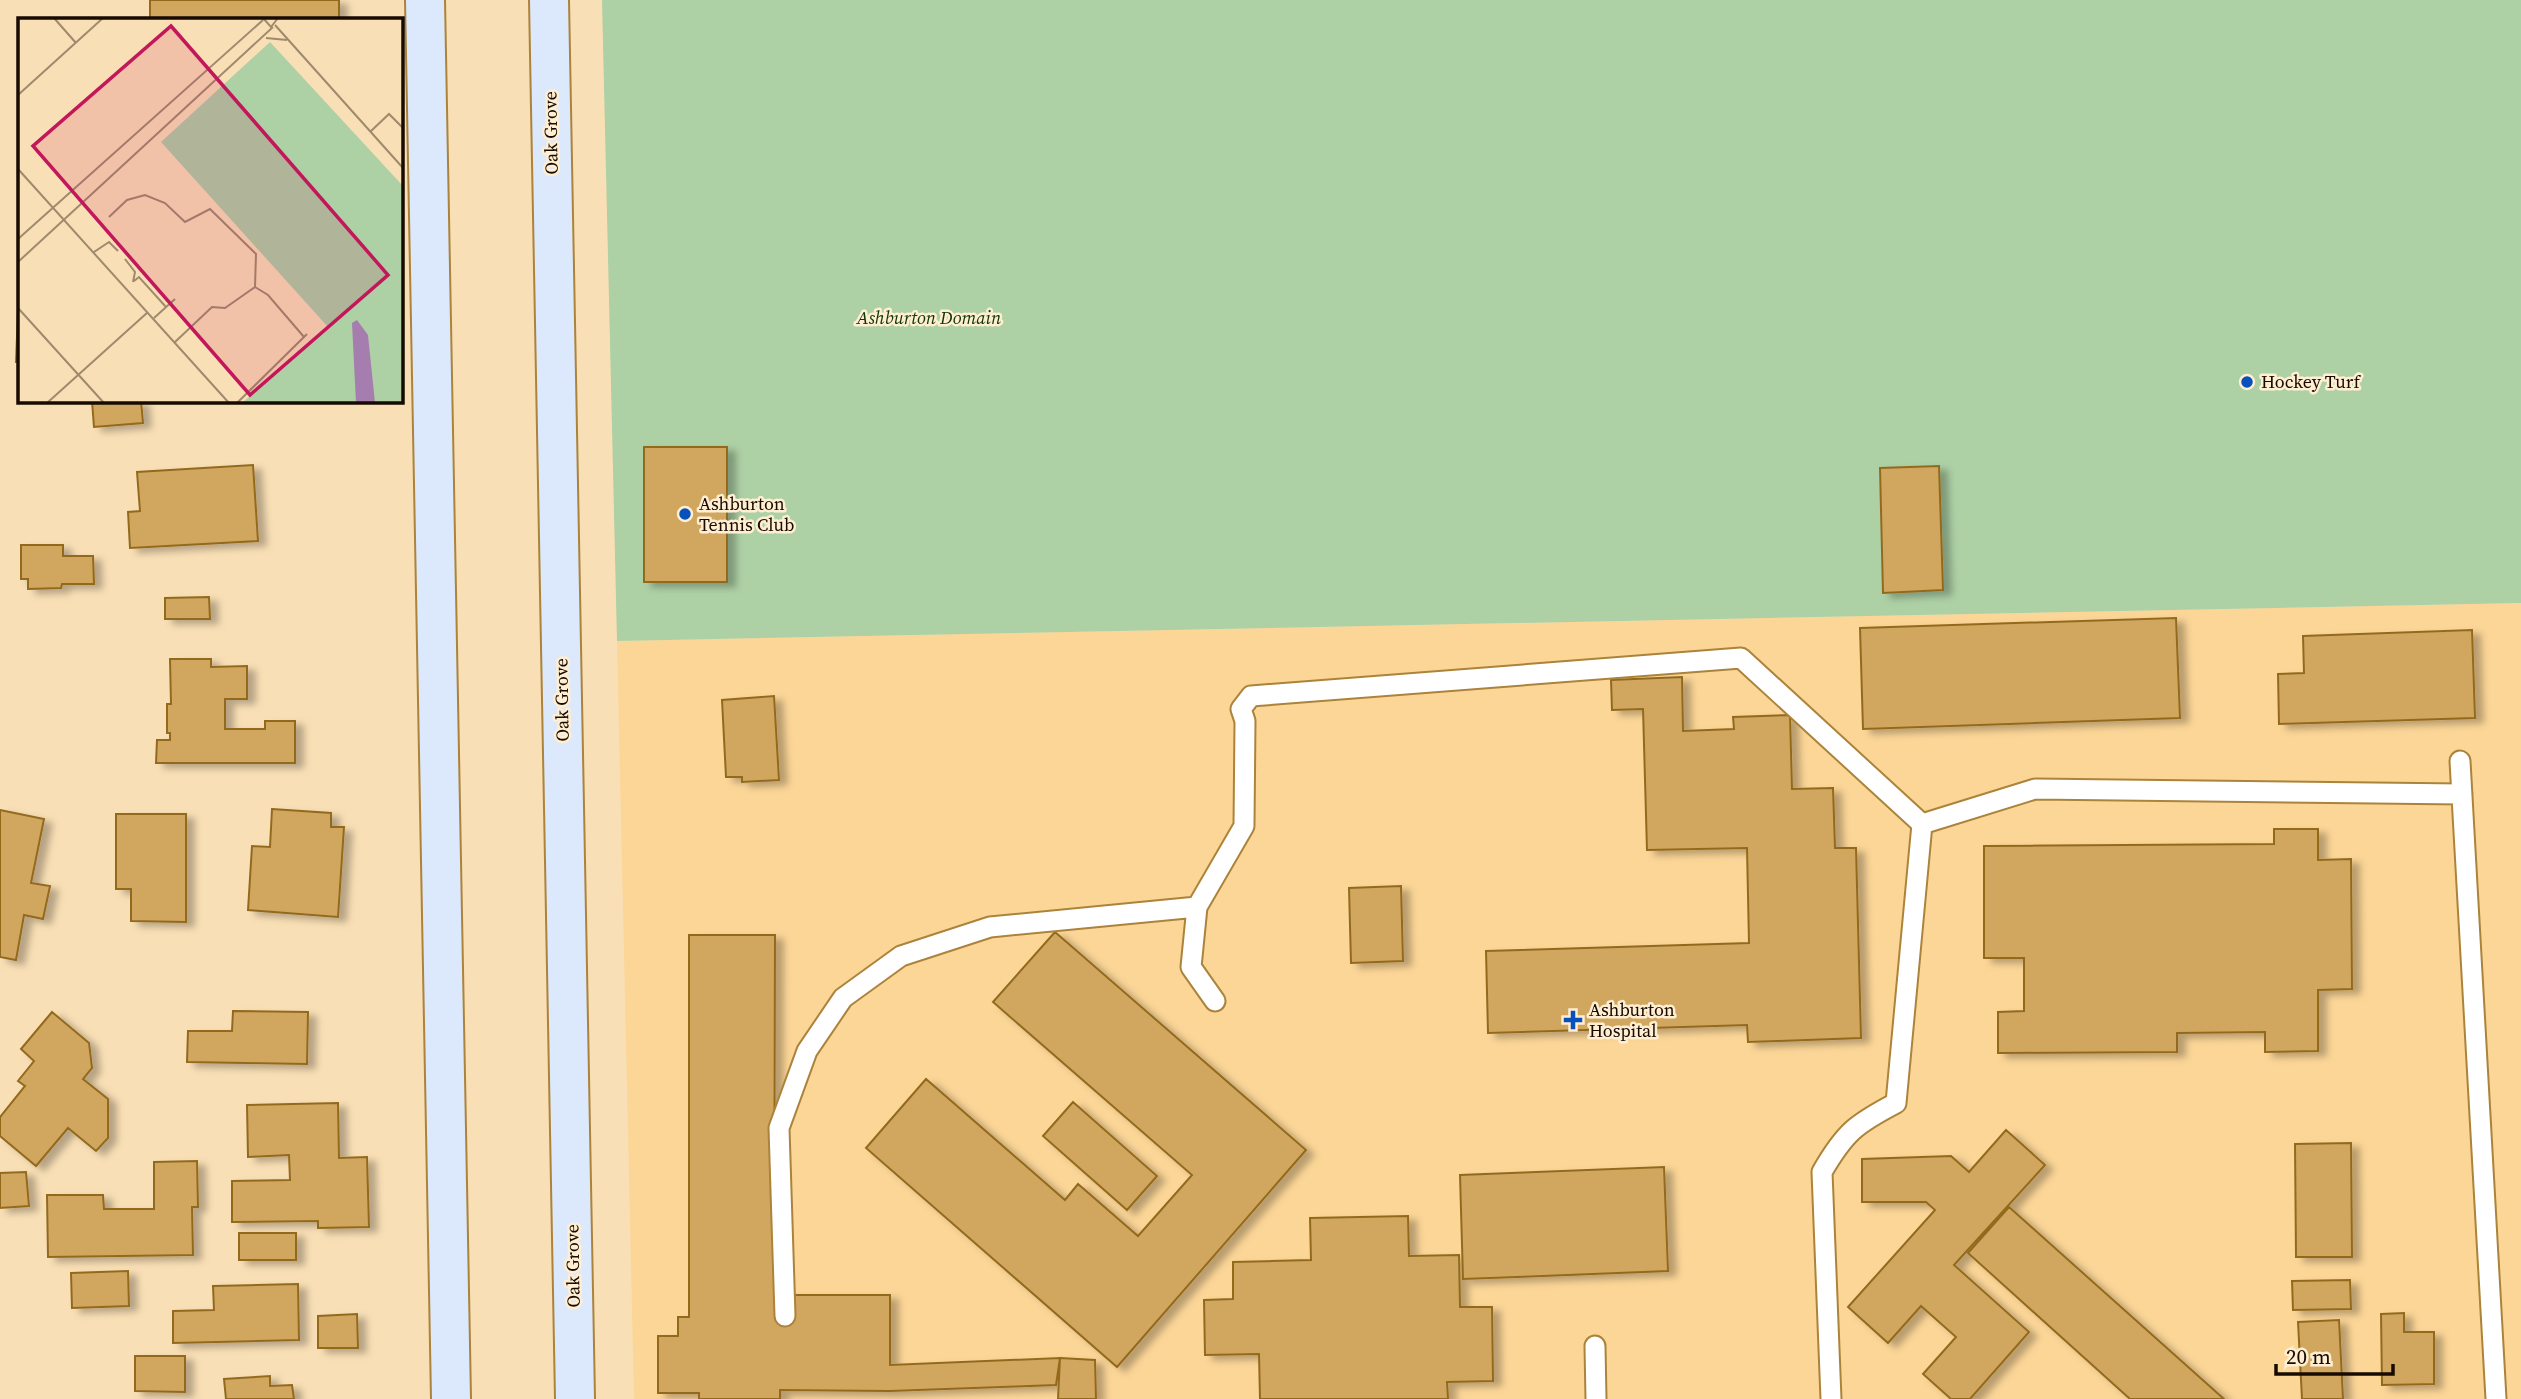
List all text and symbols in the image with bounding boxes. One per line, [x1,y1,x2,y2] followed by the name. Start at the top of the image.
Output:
[18,18,402,402] inset map
[537,91,564,175] street label: Oak Grove
[856,305,1001,330] park label: Ashburton Domain
[2261,369,2361,394] place label: Hockey Turf
[2239,374,2255,390] marker: Hockey Turf
[699,491,794,537] place label: Ashburton Tennis Club
[677,506,693,522] marker: Ashburton Tennis Club
[548,658,575,742] street label: Oak Grove
[1589,997,1675,1043] place label: Ashburton Hospital
[1563,1010,1583,1030] marker: Ashburton Hospital
[559,1224,586,1308] street label: Oak Grove
[2276,1332,2393,1376] scale bar
[2286,1342,2331,1371] text: 20 m

